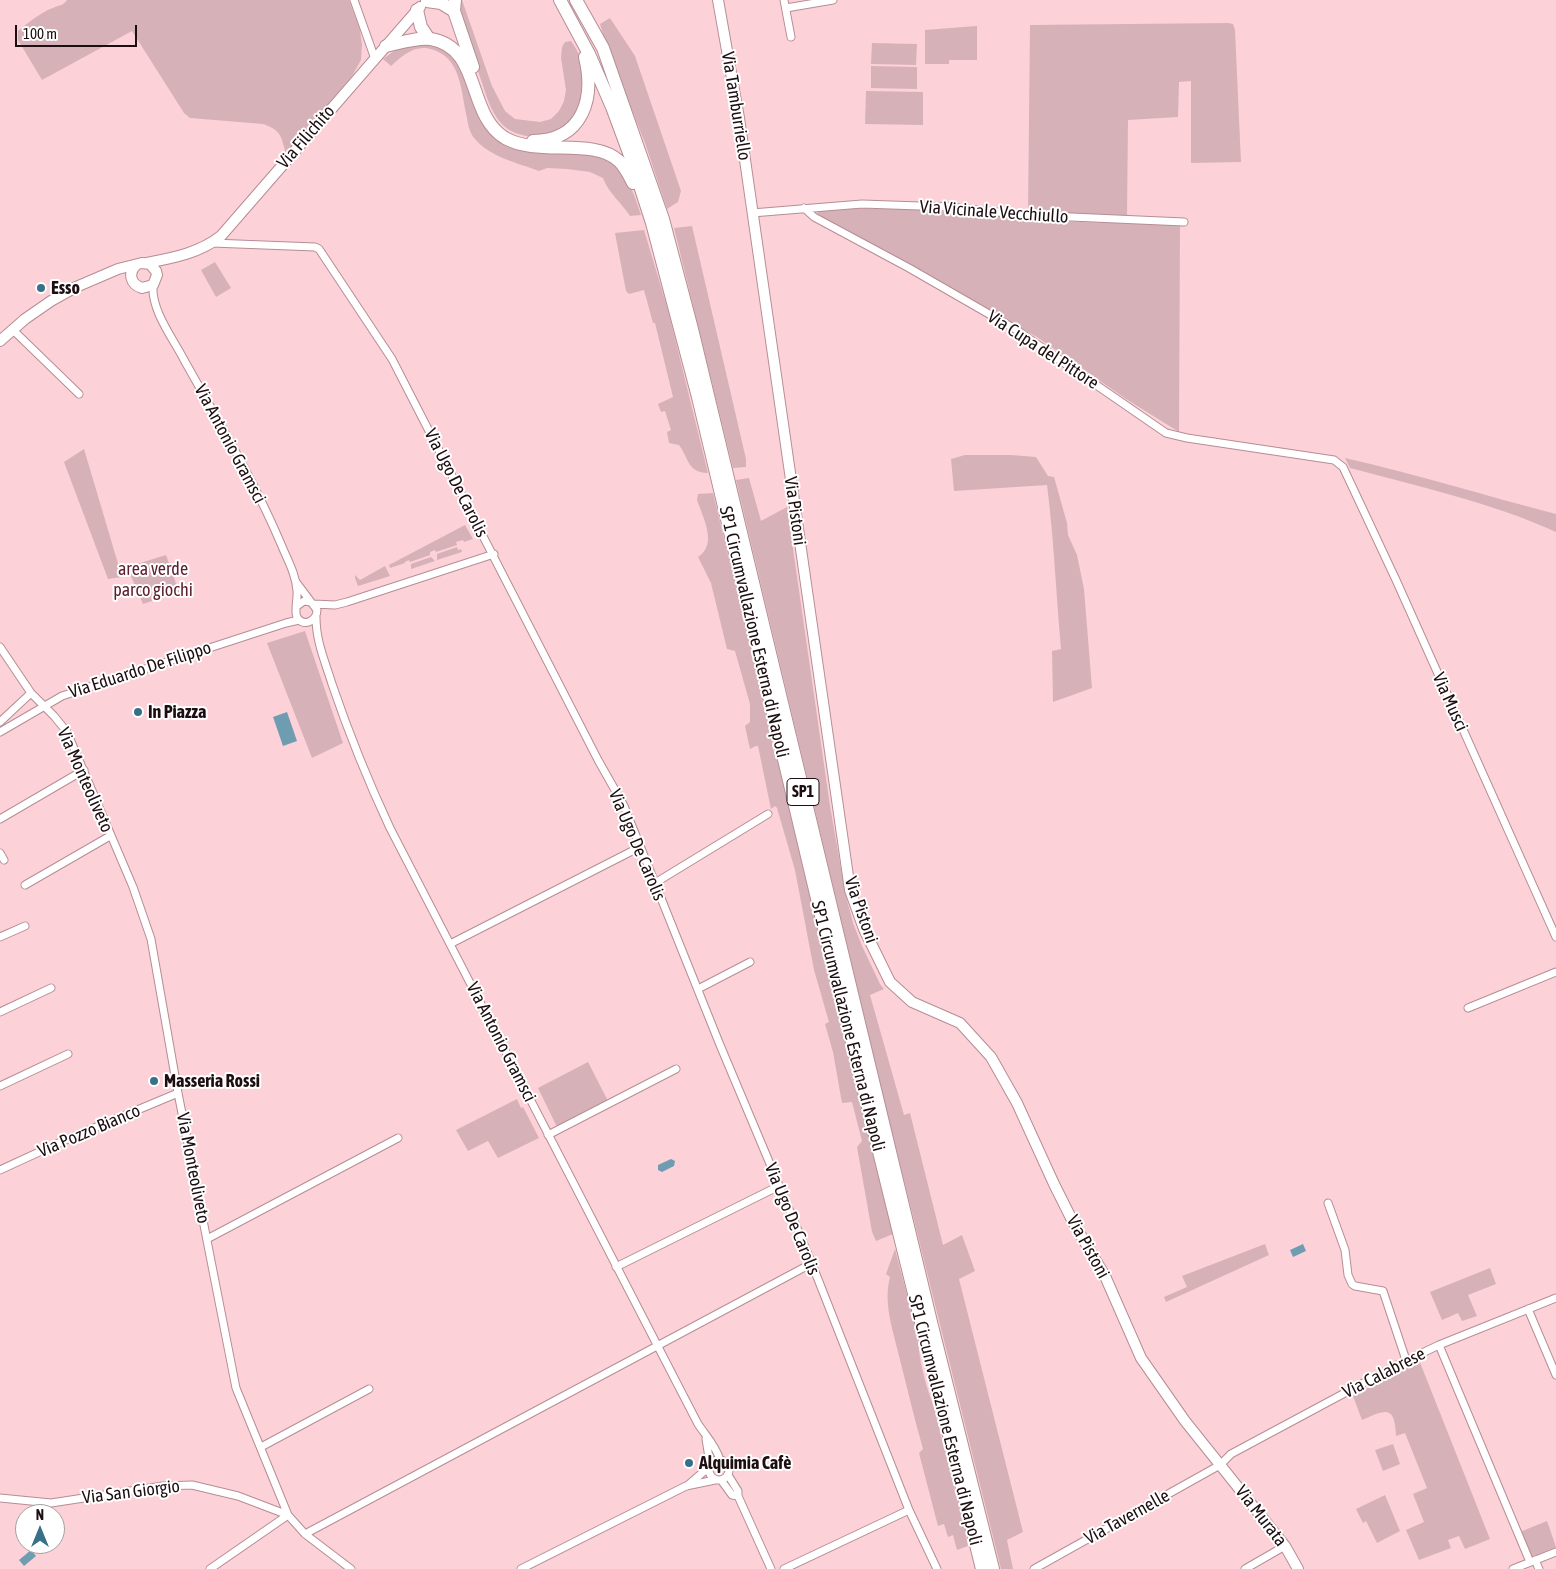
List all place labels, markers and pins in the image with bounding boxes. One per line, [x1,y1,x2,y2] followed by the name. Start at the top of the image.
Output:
[51,277,80,299] place label: Esso
[35,282,47,294] marker: Esso
[148,701,206,723] place label: In Piazza
[132,706,144,718] marker: In Piazza
[164,1070,260,1092] place label: Masseria Rossi
[148,1075,160,1087] marker: Masseria Rossi
[699,1452,791,1474] place label: Alquimia Cafè
[683,1457,695,1469] marker: Alquimia Cafè

